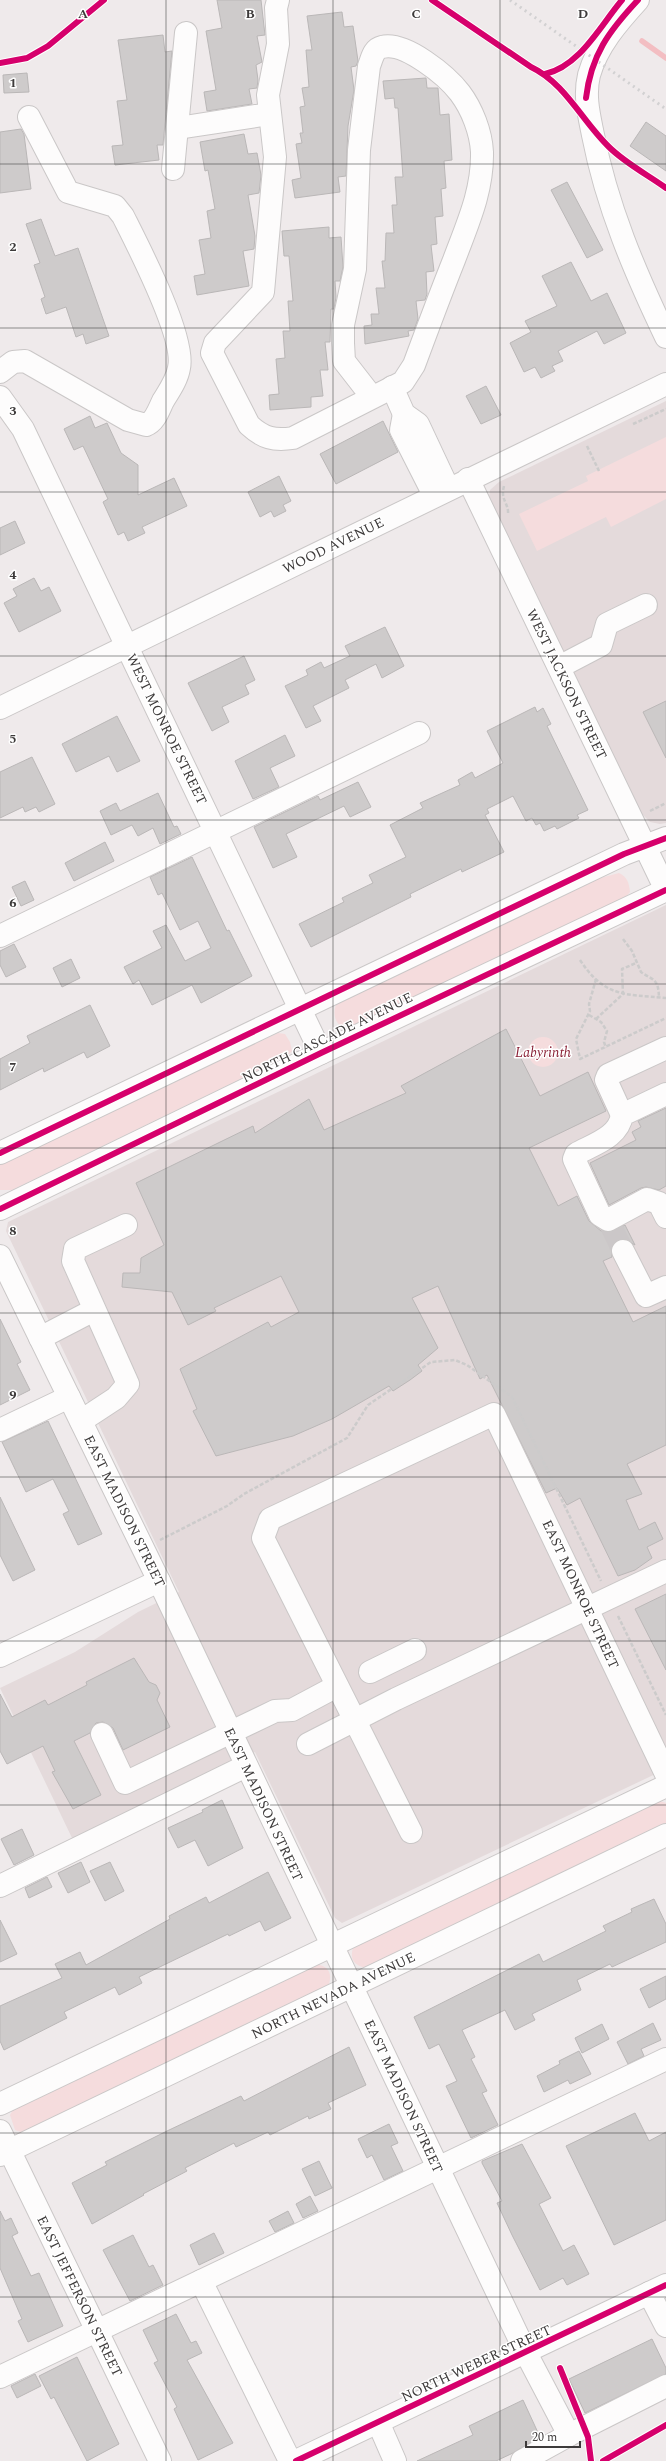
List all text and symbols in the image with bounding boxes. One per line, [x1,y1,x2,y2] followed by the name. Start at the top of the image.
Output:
[78,4,88,24] text: A
[245,4,255,24] text: B
[411,4,421,24] text: C
[578,4,588,24] text: D
[9,73,17,93] text: 1
[9,237,17,257] text: 2
[9,401,17,421] text: 3
[279,512,388,579] street label: WOOD AVENUE
[9,565,17,585] text: 4
[521,605,612,763] street label: WEST JACKSON STREET
[121,650,212,808] street label: WEST MONROE STREET
[9,729,17,749] text: 5
[9,893,17,913] text: 6
[238,987,416,1088] street label: NORTH CASCADE AVENUE
[515,1042,571,1063] park label: Labyrinth
[9,1057,17,1077] text: 7
[9,1221,17,1241] text: 8
[9,1385,17,1405] text: 9
[78,1431,171,1591] street label: EAST MADISON STREET
[537,1516,624,1672] street label: EAST MONROE STREET
[219,1724,308,1885] street label: EAST MADISON STREET
[248,1946,419,2044] street label: NORTH NEVADA AVENUE
[359,2016,448,2177] street label: EAST MADISON STREET
[31,2212,128,2380] street label: EAST JEFFERSON STREET
[398,2319,555,2408] street label: NORTH WEBER STREET
[526,2423,580,2449] scale bar
[532,2428,557,2447] text: 20 m

